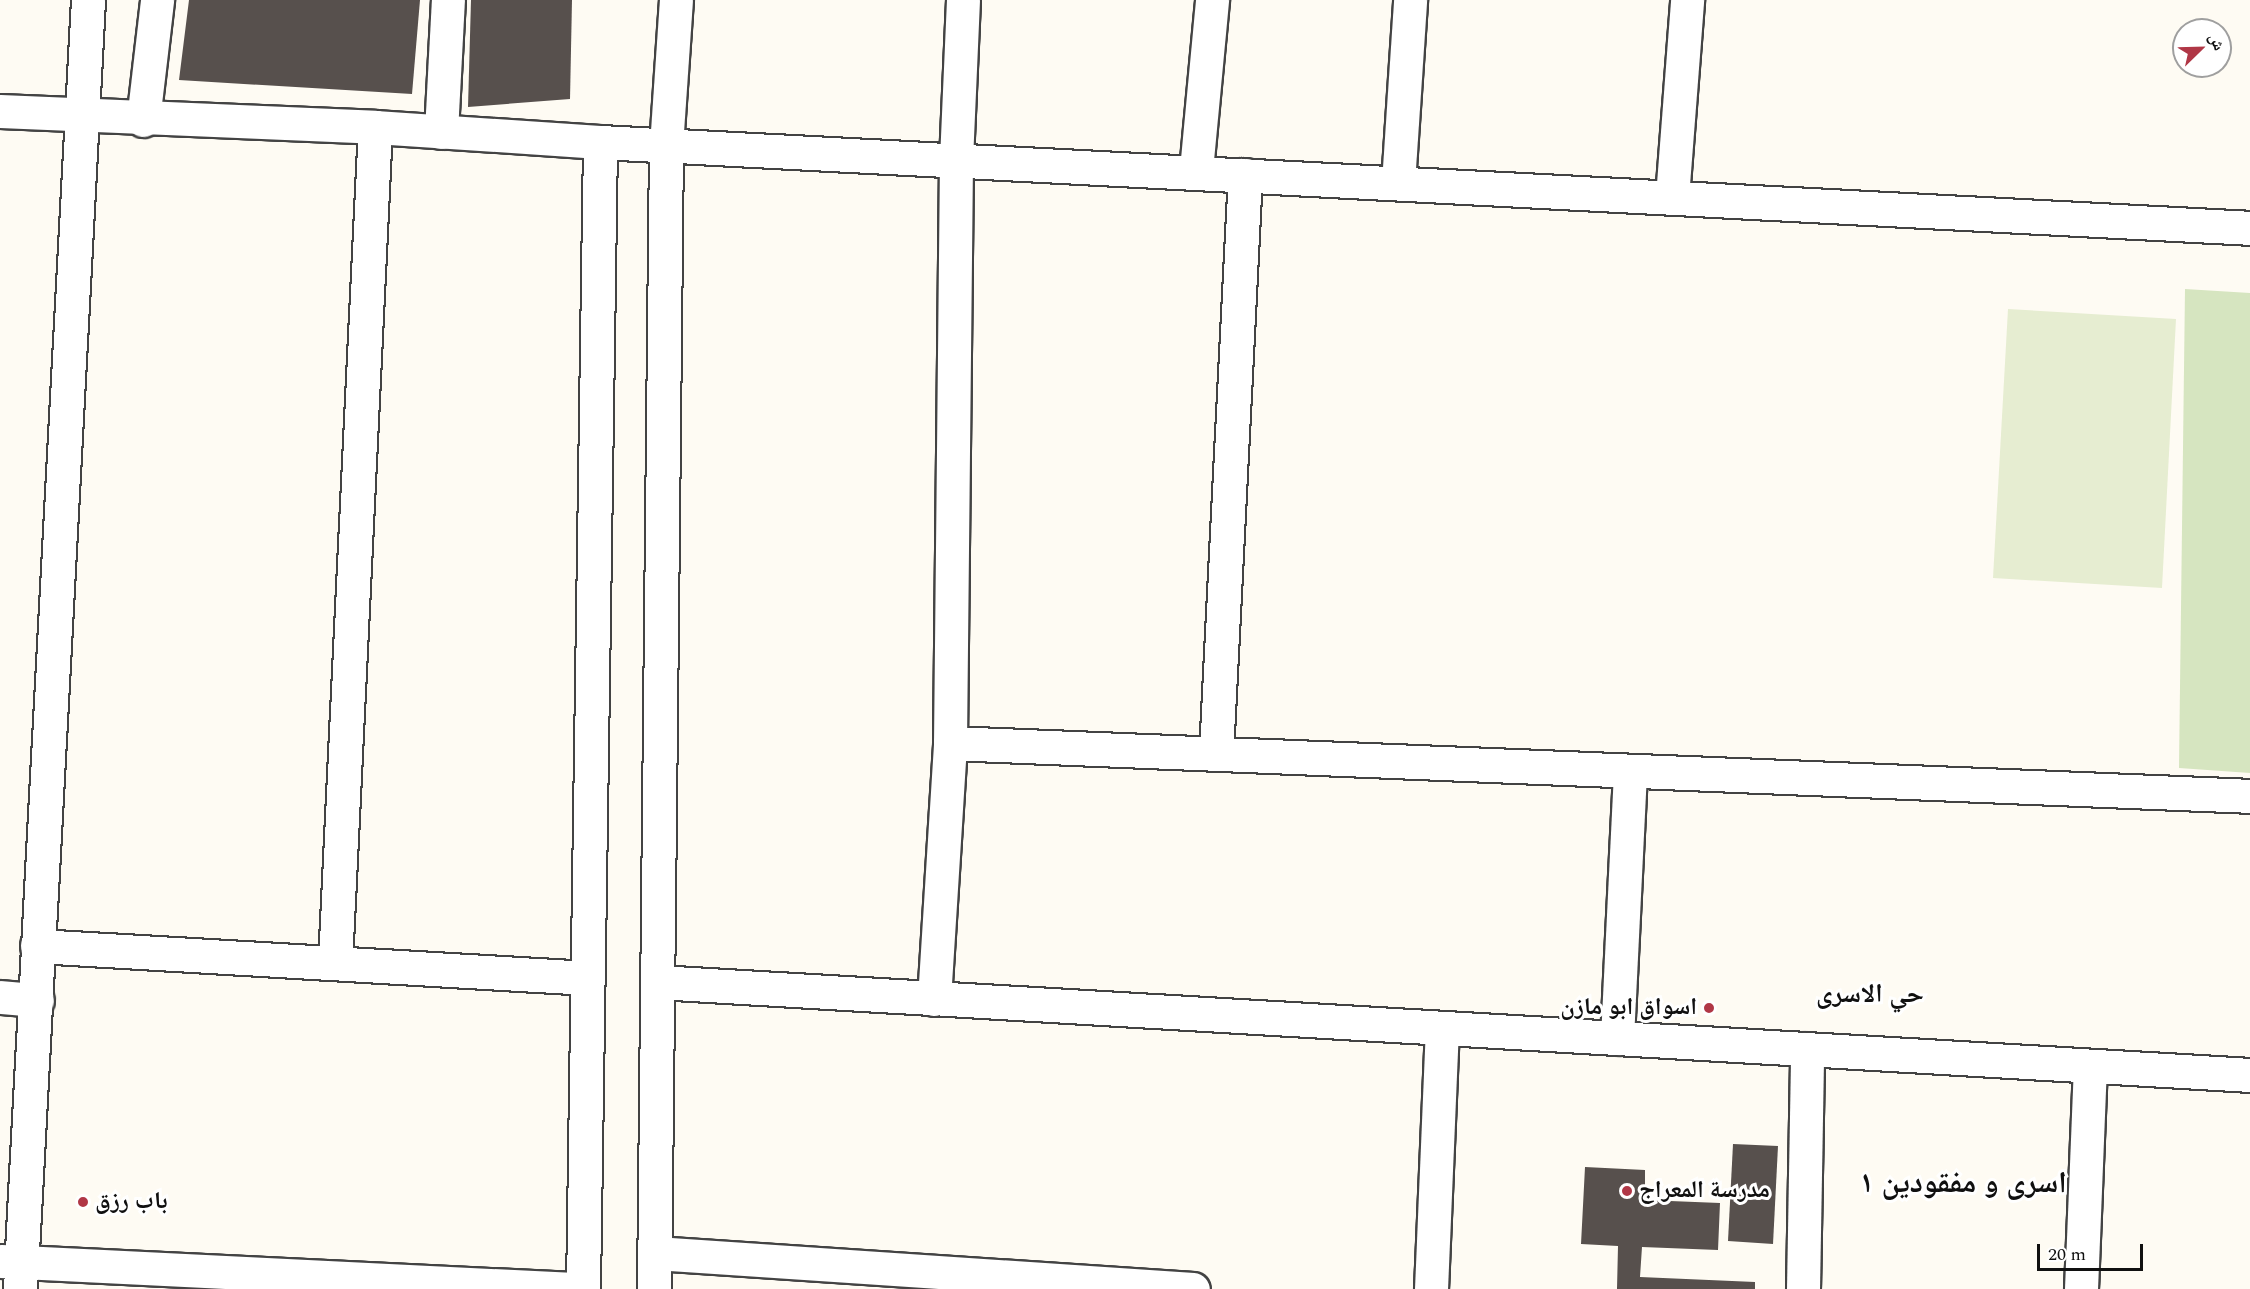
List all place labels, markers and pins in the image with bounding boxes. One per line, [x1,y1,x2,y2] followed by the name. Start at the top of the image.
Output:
[1560,994,1697,1022] place label: اسواق ابو مازن
[1702,1001,1716,1015] marker: اسواق ابو مازن
[1639,1177,1770,1205] place label: مدرسة المعراج
[1620,1184,1634,1198] marker: مدرسة المعراج
[95,1188,168,1216] place label: باب رزق
[76,1195,90,1209] marker: باب رزق

